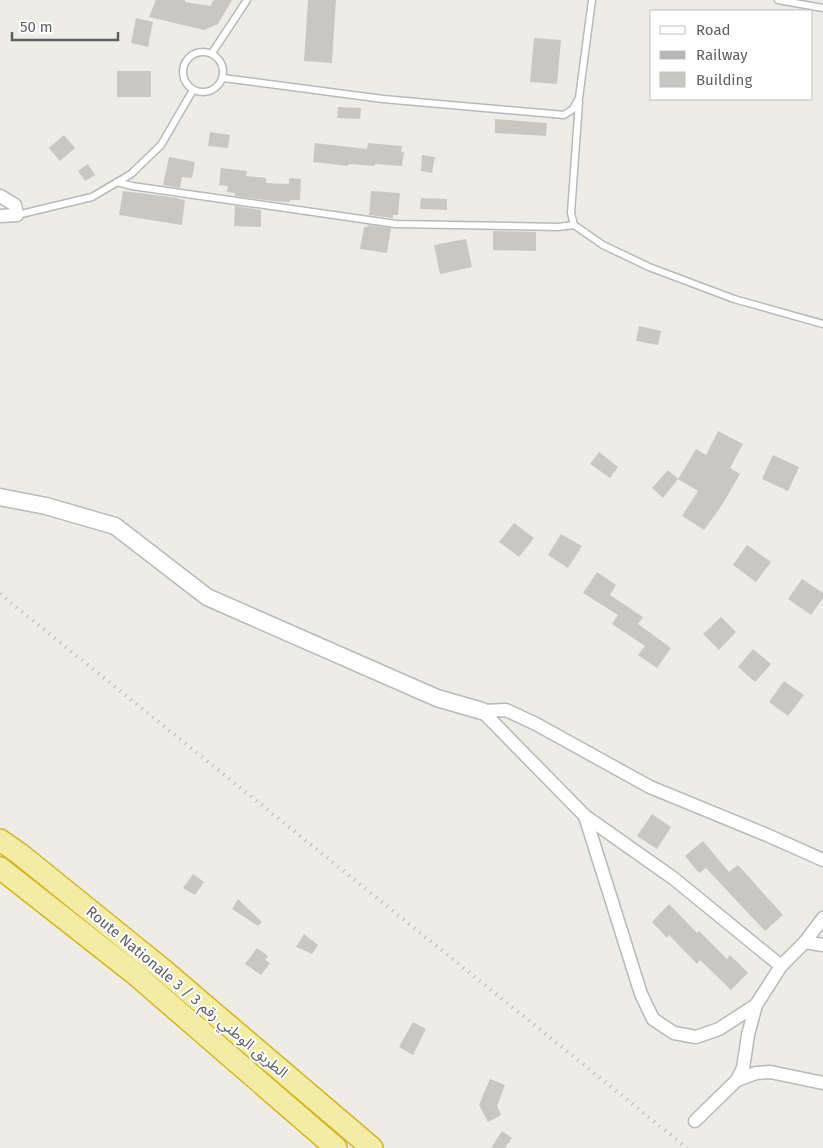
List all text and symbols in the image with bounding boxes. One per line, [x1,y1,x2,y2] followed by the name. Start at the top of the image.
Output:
[12,10,119,42] scale bar
[650,10,813,100] legend
[20,18,53,36] text: 50 m
[696,21,731,39] text: Road
[696,46,748,64] text: Railway
[696,71,752,89] text: Building
[81,902,292,1084] street label: Route Nationale 3 / الطريق الوطني رقم 3

